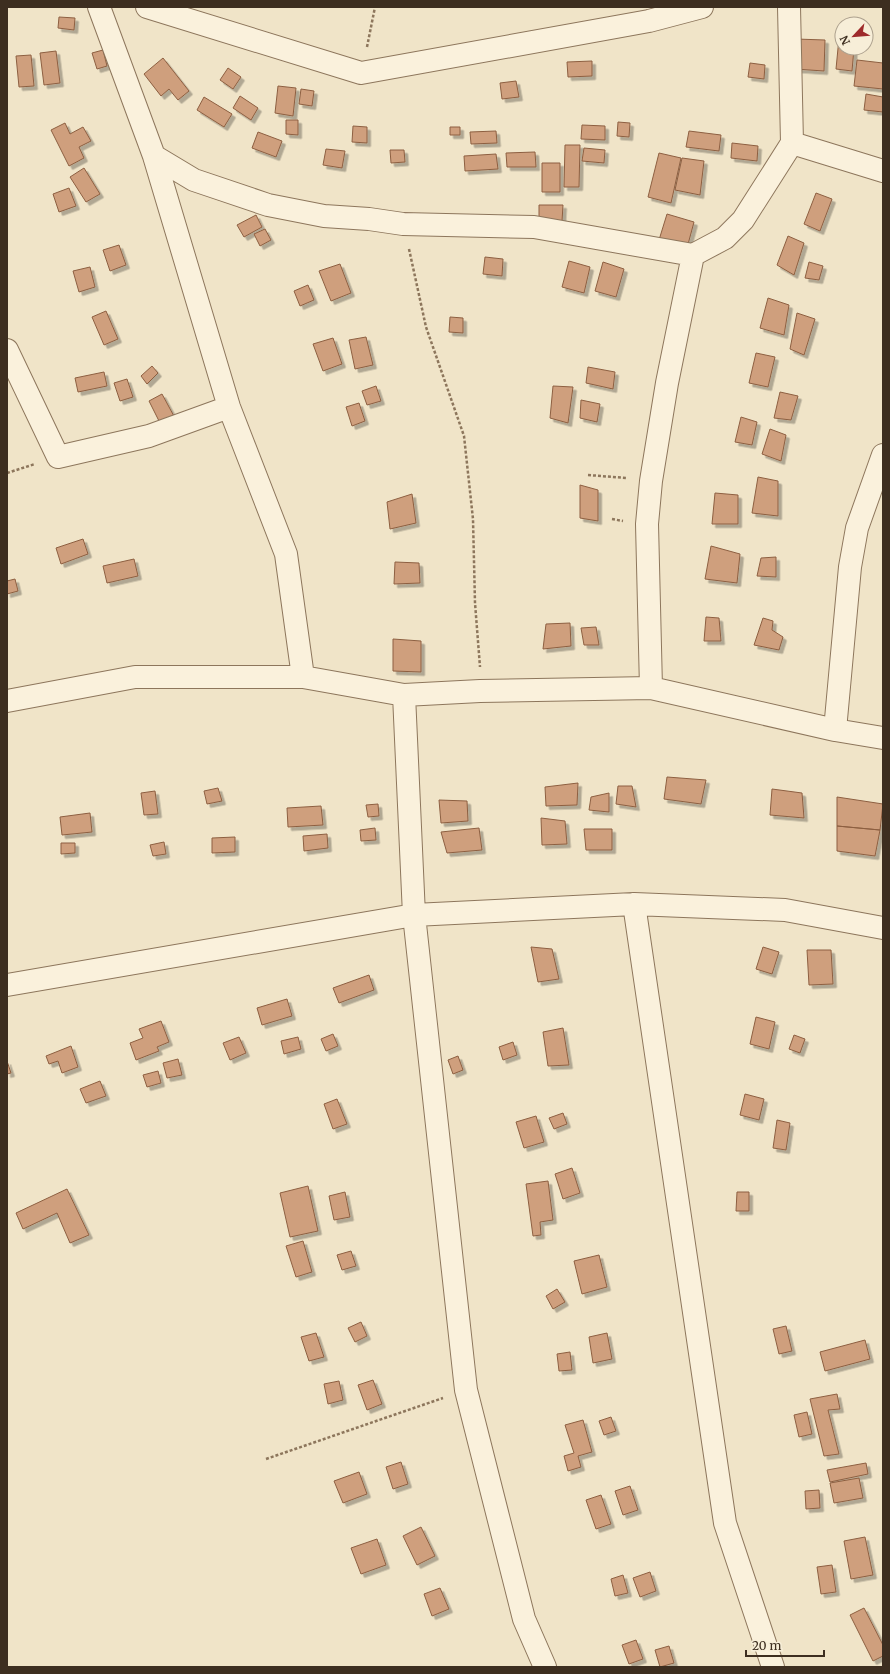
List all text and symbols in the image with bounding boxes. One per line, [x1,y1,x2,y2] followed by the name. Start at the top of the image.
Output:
[834,16,874,56] north arrow
[837,33,853,47] text: N
[746,1632,824,1658] scale bar
[752,1638,781,1653] text: 20 m

